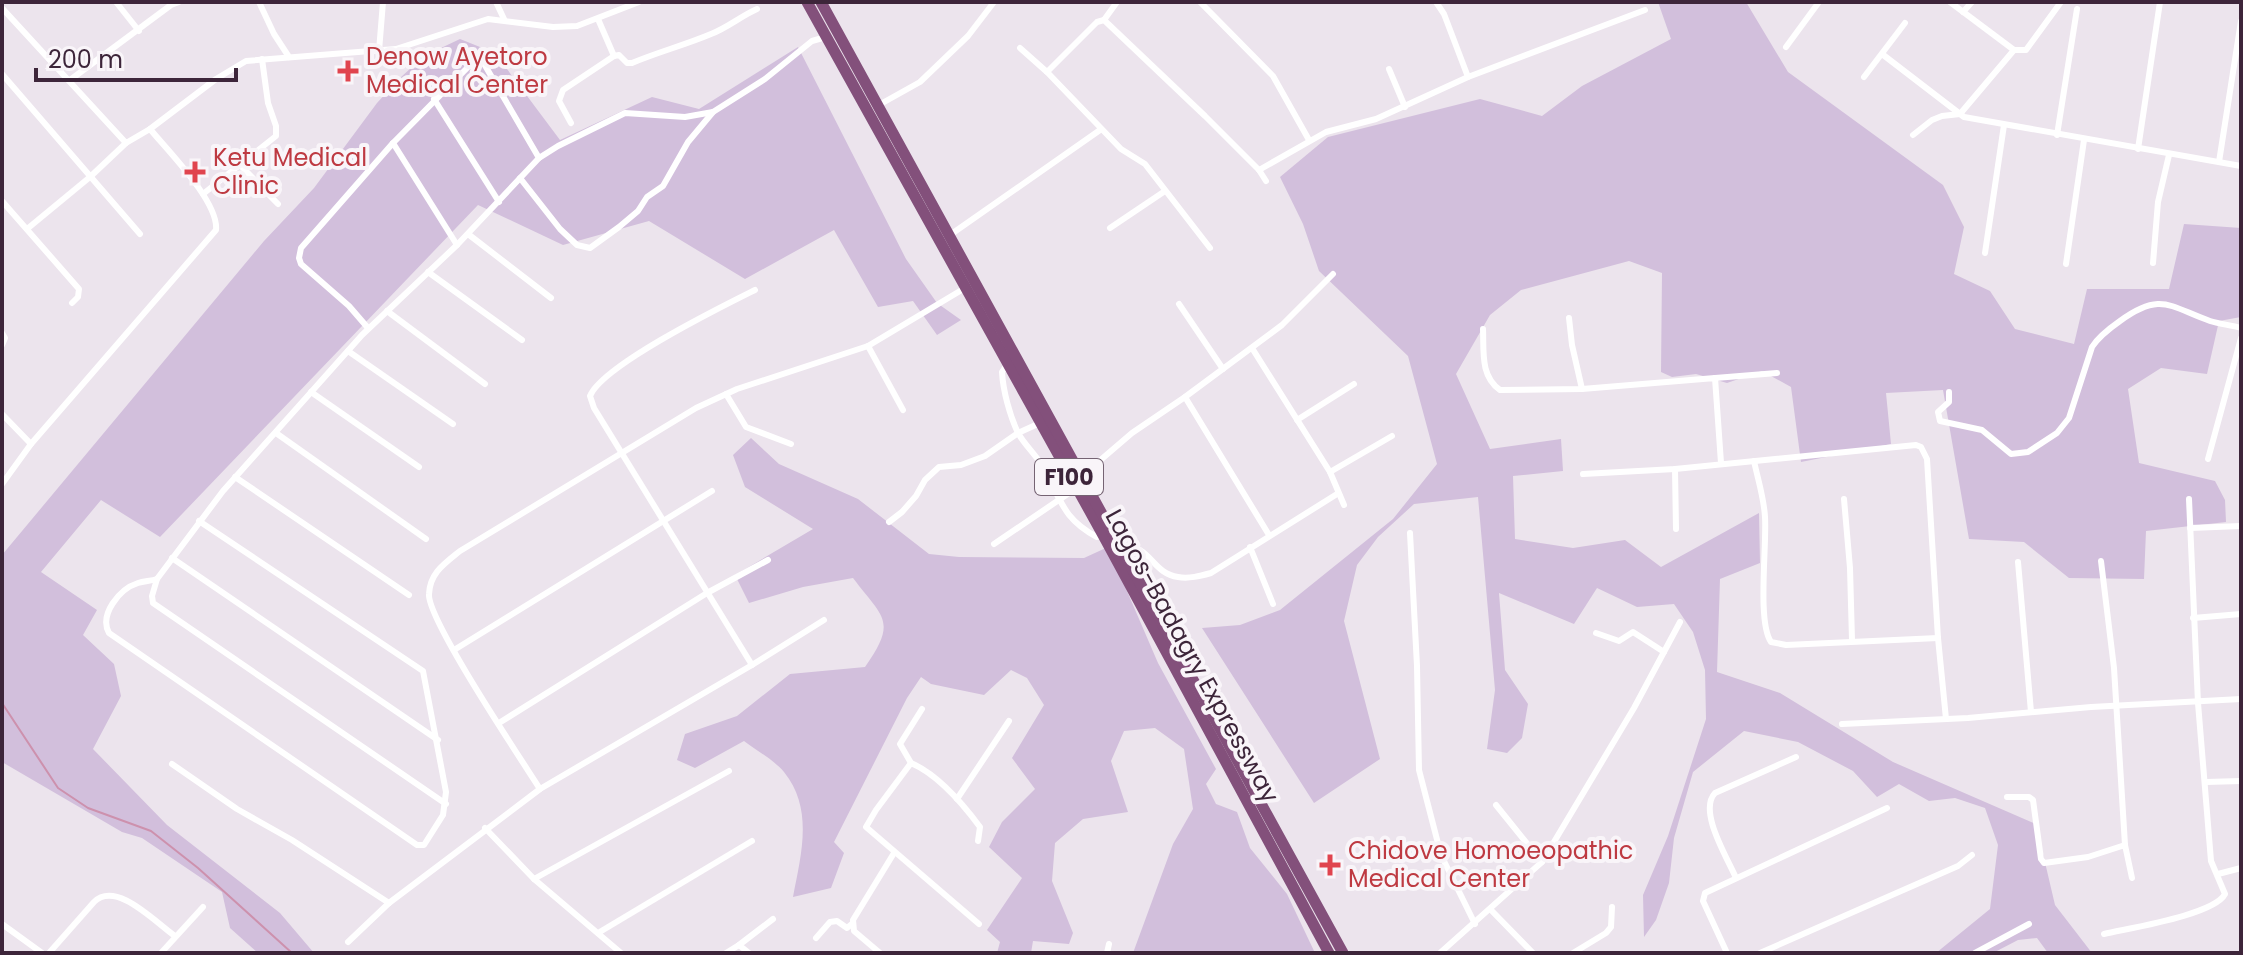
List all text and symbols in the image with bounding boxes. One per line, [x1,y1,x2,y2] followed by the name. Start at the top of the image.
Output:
[36,32,236,82] scale bar
[366,40,548,101] place label: Denow Ayetoro Medical Center
[48,43,123,76] text: 200 m
[337,60,359,82] marker: Denow Ayetoro Medical Center
[213,141,367,202] place label: Ketu Medical Clinic
[184,161,206,183] marker: Ketu Medical Clinic
[1035,459,1103,495] road number: F100
[1098,503,1287,809] street label: Lagos-Badagry Expressway
[1348,834,1633,895] place label: Chidove Homoeopathic Medical Center
[1319,854,1341,876] marker: Chidove Homoeopathic Medical Center

